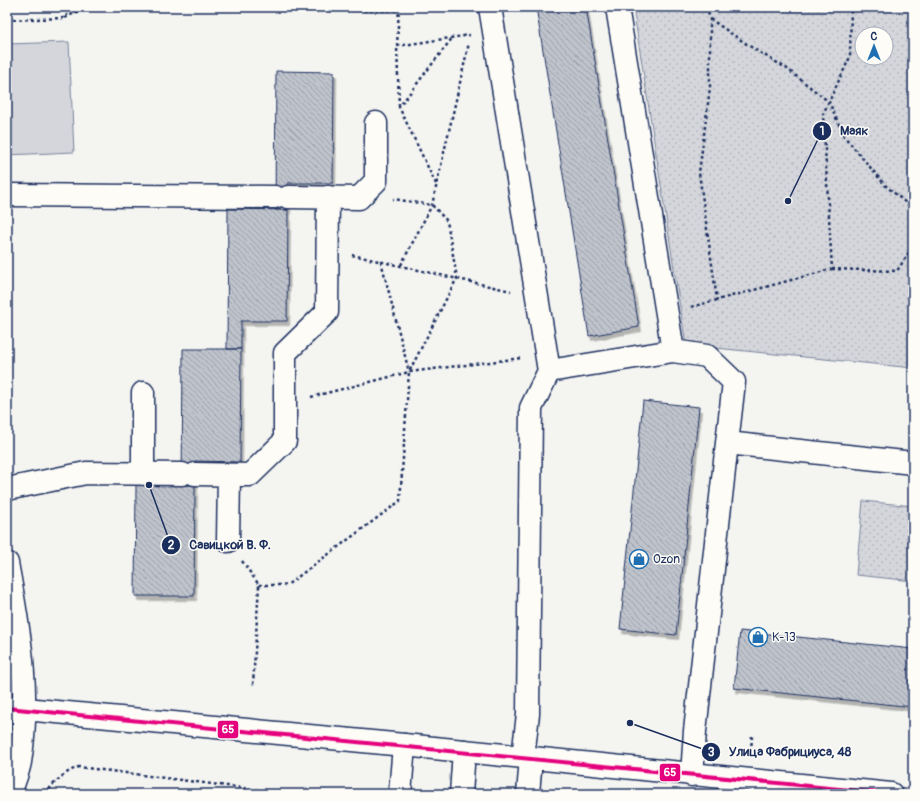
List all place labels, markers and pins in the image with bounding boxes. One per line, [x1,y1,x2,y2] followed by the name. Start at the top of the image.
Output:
[812,118,876,143] callout: Маяк
[161,532,278,557] callout: Савицкой В. Ф.
[628,548,650,570] shop icon: Ozon
[653,552,680,567] place label: Ozon
[747,626,769,648] shop icon: K-13
[772,630,796,645] place label: K-13
[701,739,859,764] callout: Улица Фабрициуса, 48

